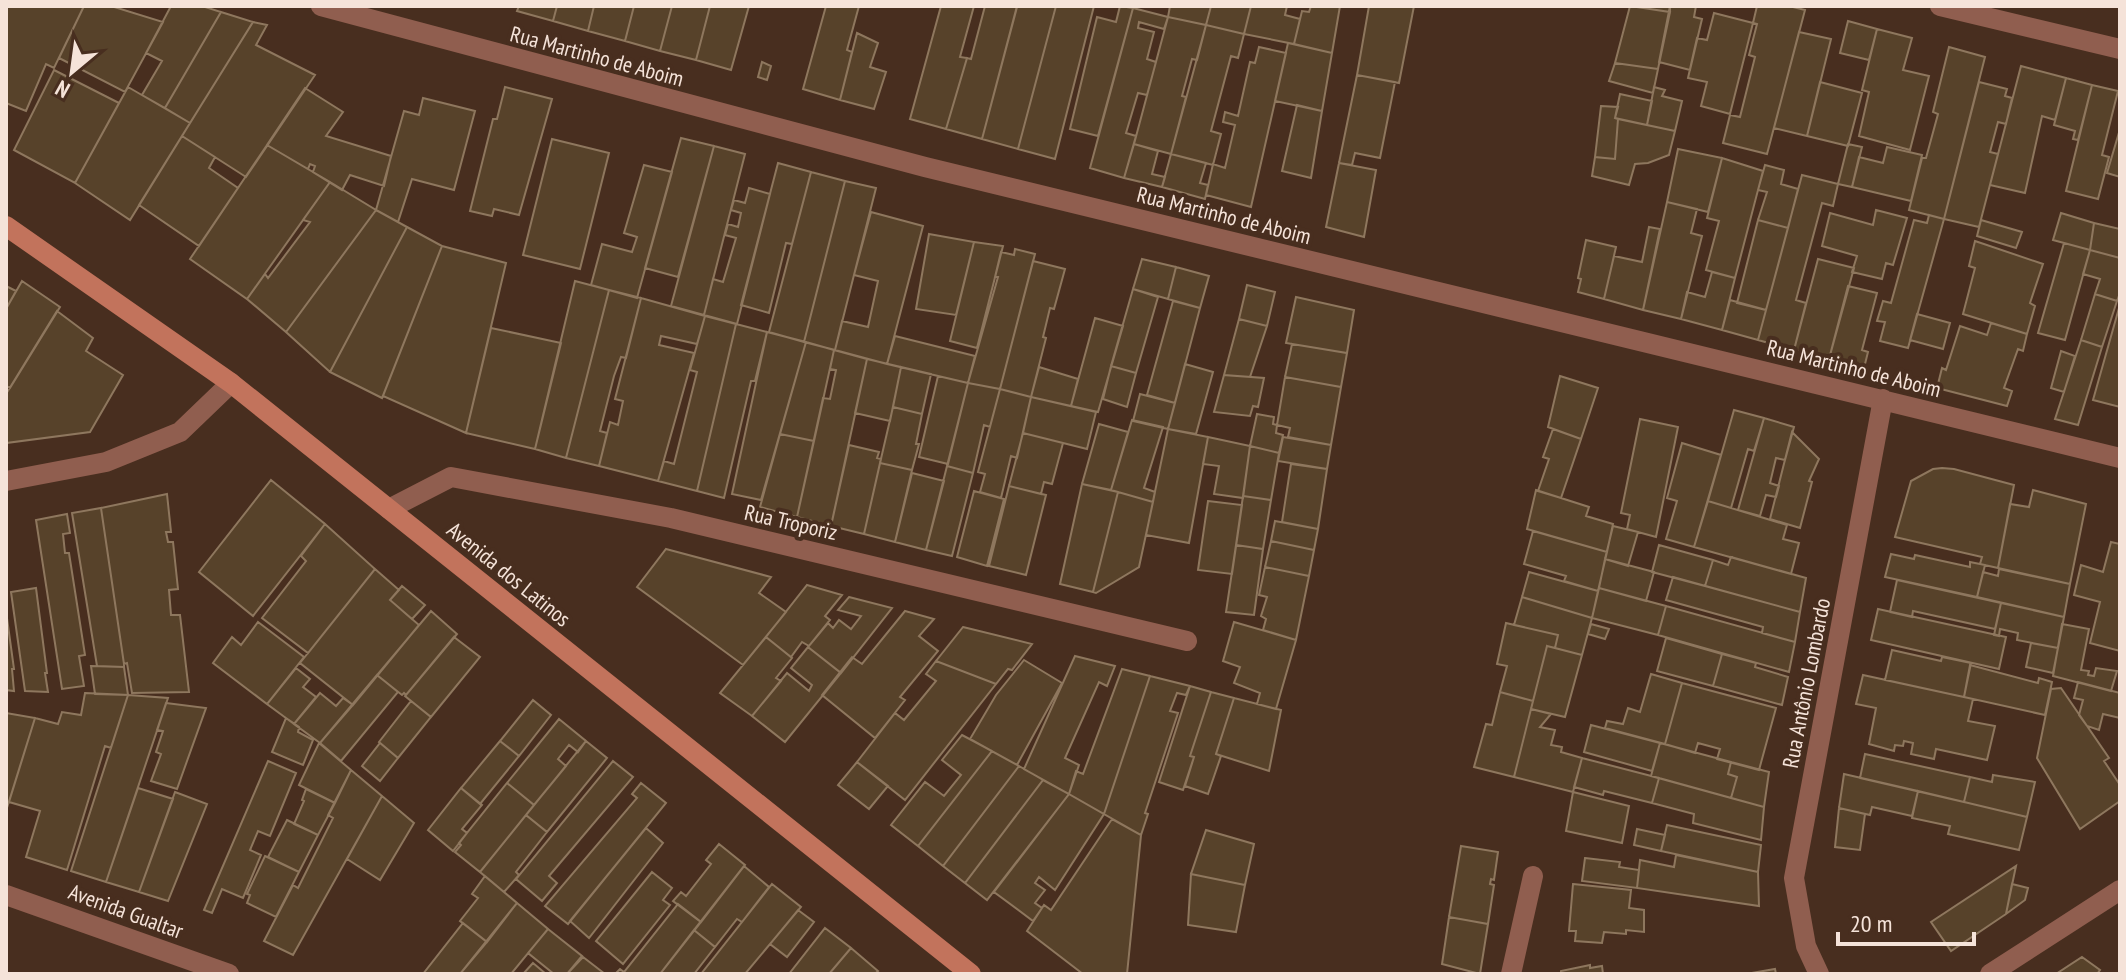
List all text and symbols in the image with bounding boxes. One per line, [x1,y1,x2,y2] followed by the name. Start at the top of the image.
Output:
[507,19,687,93] street label: Rua Martinho de Aboim
[32,32,112,112] north arrow
[50,74,74,105] text: N
[1134,180,1314,250] street label: Rua Martinho de Aboim
[1764,333,1944,403] street label: Rua Martinho de Aboim
[742,498,840,546] street label: Rua Troporiz
[442,516,576,632] street label: Avenida dos Latinos
[1776,596,1836,770] street label: Rua Antônio Lombardo
[65,877,187,945] street label: Avenida Gualtar
[1838,896,1974,946] scale bar
[1850,908,1892,939] text: 20 m

